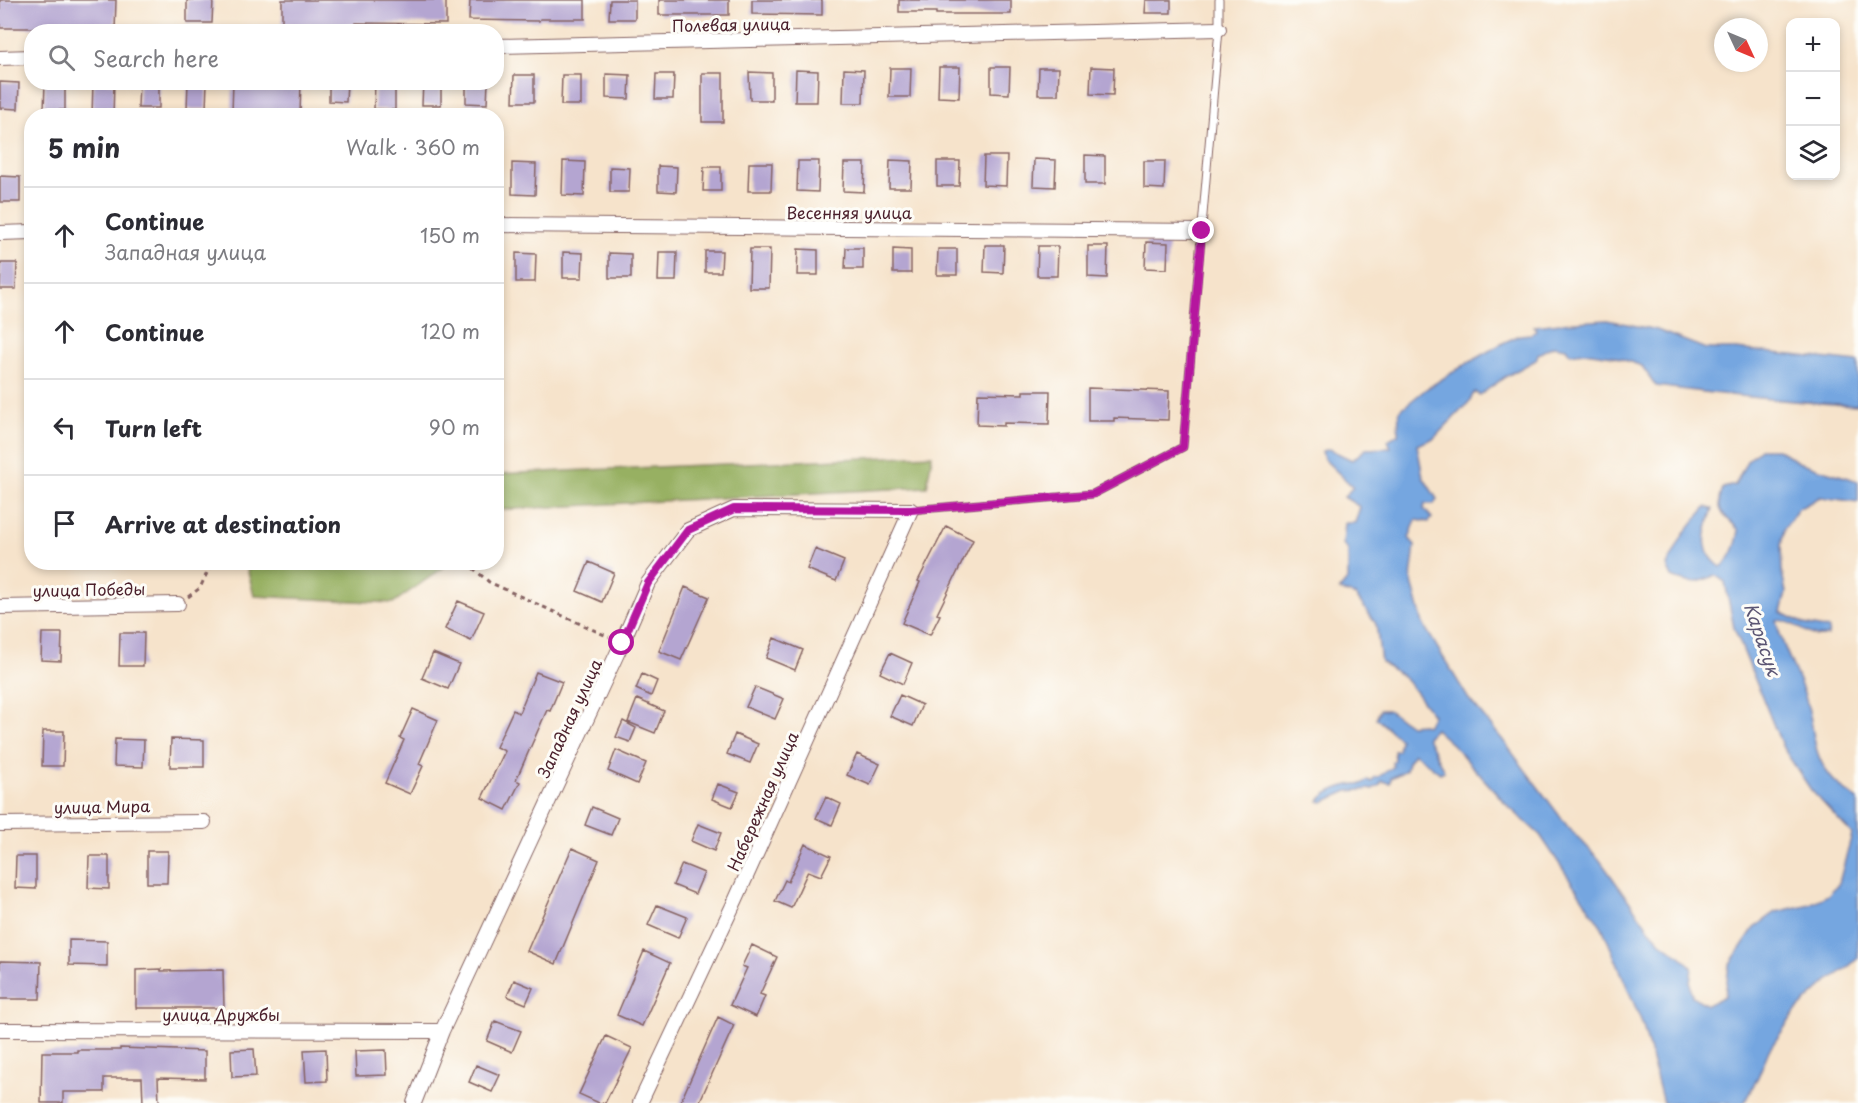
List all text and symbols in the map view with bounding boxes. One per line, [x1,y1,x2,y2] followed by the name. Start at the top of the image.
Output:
[672,11,790,37] street label: Полевая улица
[1714,18,1768,72] north arrow
[1786,18,1840,180] map controls
[1786,18,1840,72] button: +
[24,24,504,90] search box
[45,41,78,74] icon: search
[93,41,219,74] text: Search here
[1786,72,1840,126] button: −
[1786,126,1840,180] button: layers
[48,128,120,167] text: 5 min
[346,132,480,162] text: Walk · 360 m
[786,200,912,224] street label: Весенняя улица
[105,204,204,237] text: Continue
[1188,217,1214,243] route end
[48,219,81,252] icon: ahead
[420,220,480,250] text: 150 m
[105,237,266,267] text: Западная улица
[48,315,81,348] icon: ahead
[105,315,204,348] text: Continue
[421,316,480,346] text: 120 m
[48,411,81,444] icon: left
[105,411,202,444] text: Turn left
[429,412,480,442] text: 90 m
[48,507,81,540] icon: arrive
[105,507,341,540] text: Arrive at destination
[32,576,146,602] street label: улица Победы
[1738,599,1788,680] water label: Карасук
[608,629,634,655] route start
[531,655,607,781] street label: Западная улица
[720,727,804,875] street label: Набережная улица
[54,793,150,819] street label: улица Мира
[162,1002,280,1026] street label: улица Дружбы

